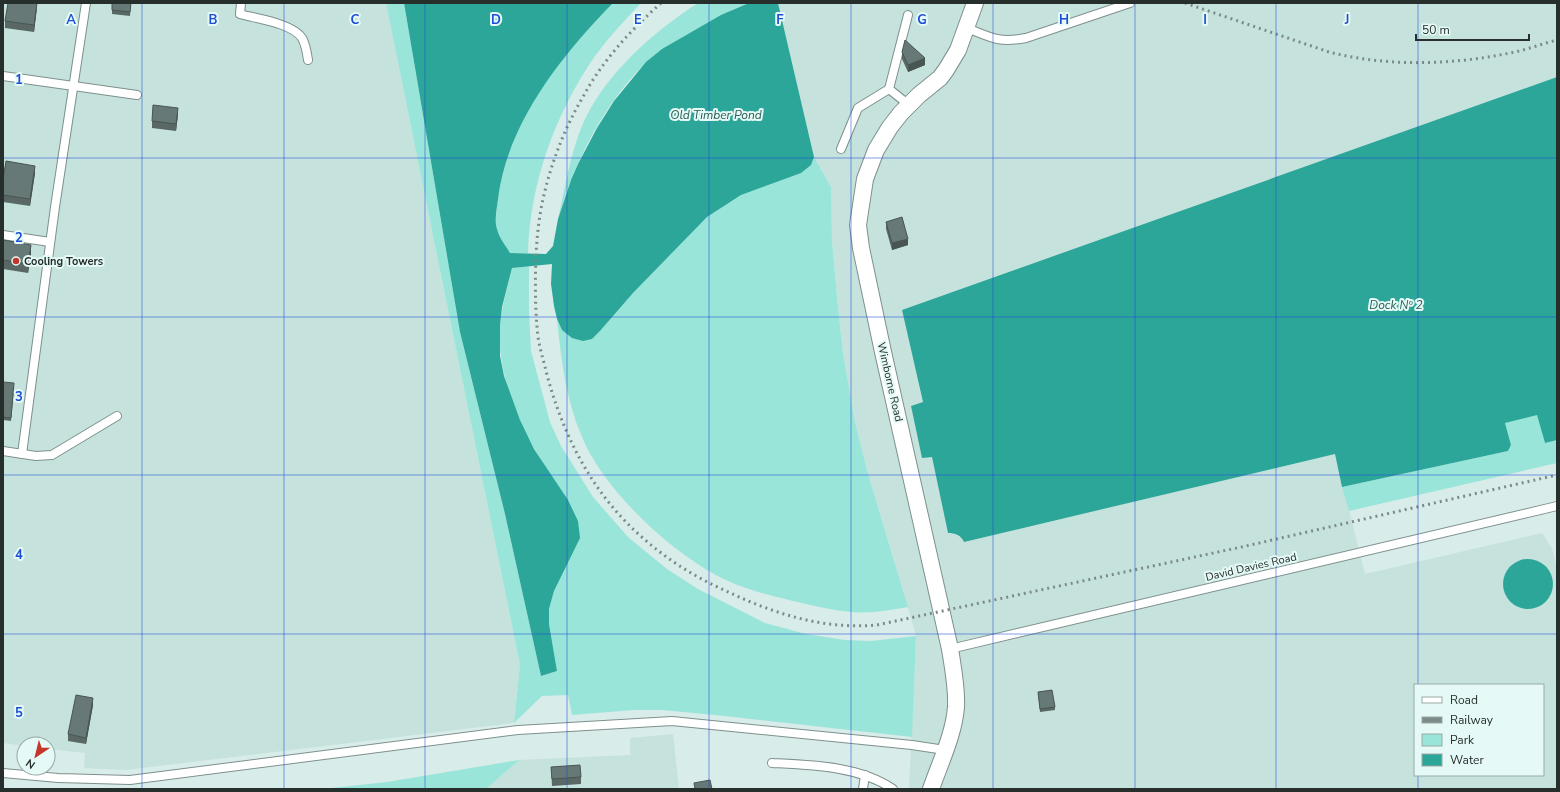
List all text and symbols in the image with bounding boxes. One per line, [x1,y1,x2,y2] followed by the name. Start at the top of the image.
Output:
[66,11,76,29] text: A
[209,11,218,29] text: B
[351,11,360,29] text: C
[491,11,501,29] text: D
[634,11,642,29] text: E
[776,11,784,29] text: F
[917,11,927,29] text: G
[1059,11,1069,29] text: H
[1203,11,1207,29] text: I
[1344,11,1349,29] text: J
[1416,16,1529,42] scale bar
[1422,22,1450,38] text: 50 m
[15,71,23,89] text: 1
[670,107,762,123] water label: Old Timber Pond
[15,229,23,247] text: 2
[24,254,103,269] place label: Cooling Towers
[11,256,21,266] marker: Cooling Towers
[1369,297,1423,313] water label: Dock Nº 2
[874,341,906,423] street label: Wimborne Road
[15,388,23,406] text: 3
[15,546,23,564] text: 4
[1204,549,1298,585] street label: David Davies Road
[1414,684,1544,776] legend
[1450,692,1478,708] text: Road
[15,704,23,722] text: 5
[1450,712,1494,728] text: Railway
[1450,732,1475,748] text: Park
[16,736,56,776] north arrow
[1450,752,1484,768] text: Water
[23,755,38,772] text: N

